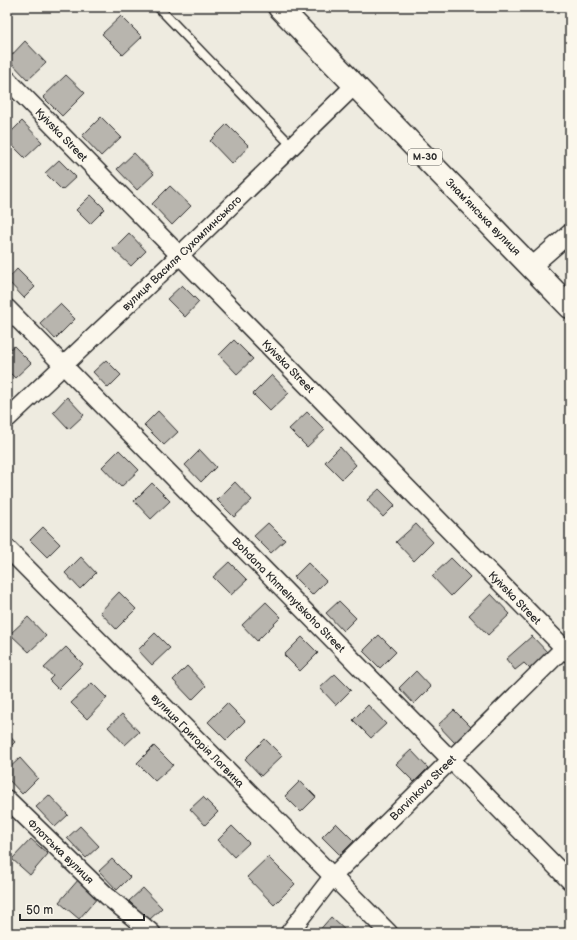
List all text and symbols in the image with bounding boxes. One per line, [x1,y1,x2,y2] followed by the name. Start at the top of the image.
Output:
[33,105,91,164] street label: Kyivska Street
[408,149,442,165] road number: М-30
[443,176,523,258] street label: Знамʼянська вулиця
[119,192,244,313] street label: вулиця Василя Сухомлинського
[259,337,318,396] street label: Kyivska Street
[229,535,348,655] street label: Bohdana Khmelnytskoho Street
[486,568,544,627] street label: Kyivska Street
[149,691,247,790] street label: вулиця Григорія Логвина
[387,752,459,823] street label: Barvinkova Street
[25,816,97,886] street label: Флотська вулиця
[20,896,144,922] scale bar
[26,903,53,918] text: 50 m

